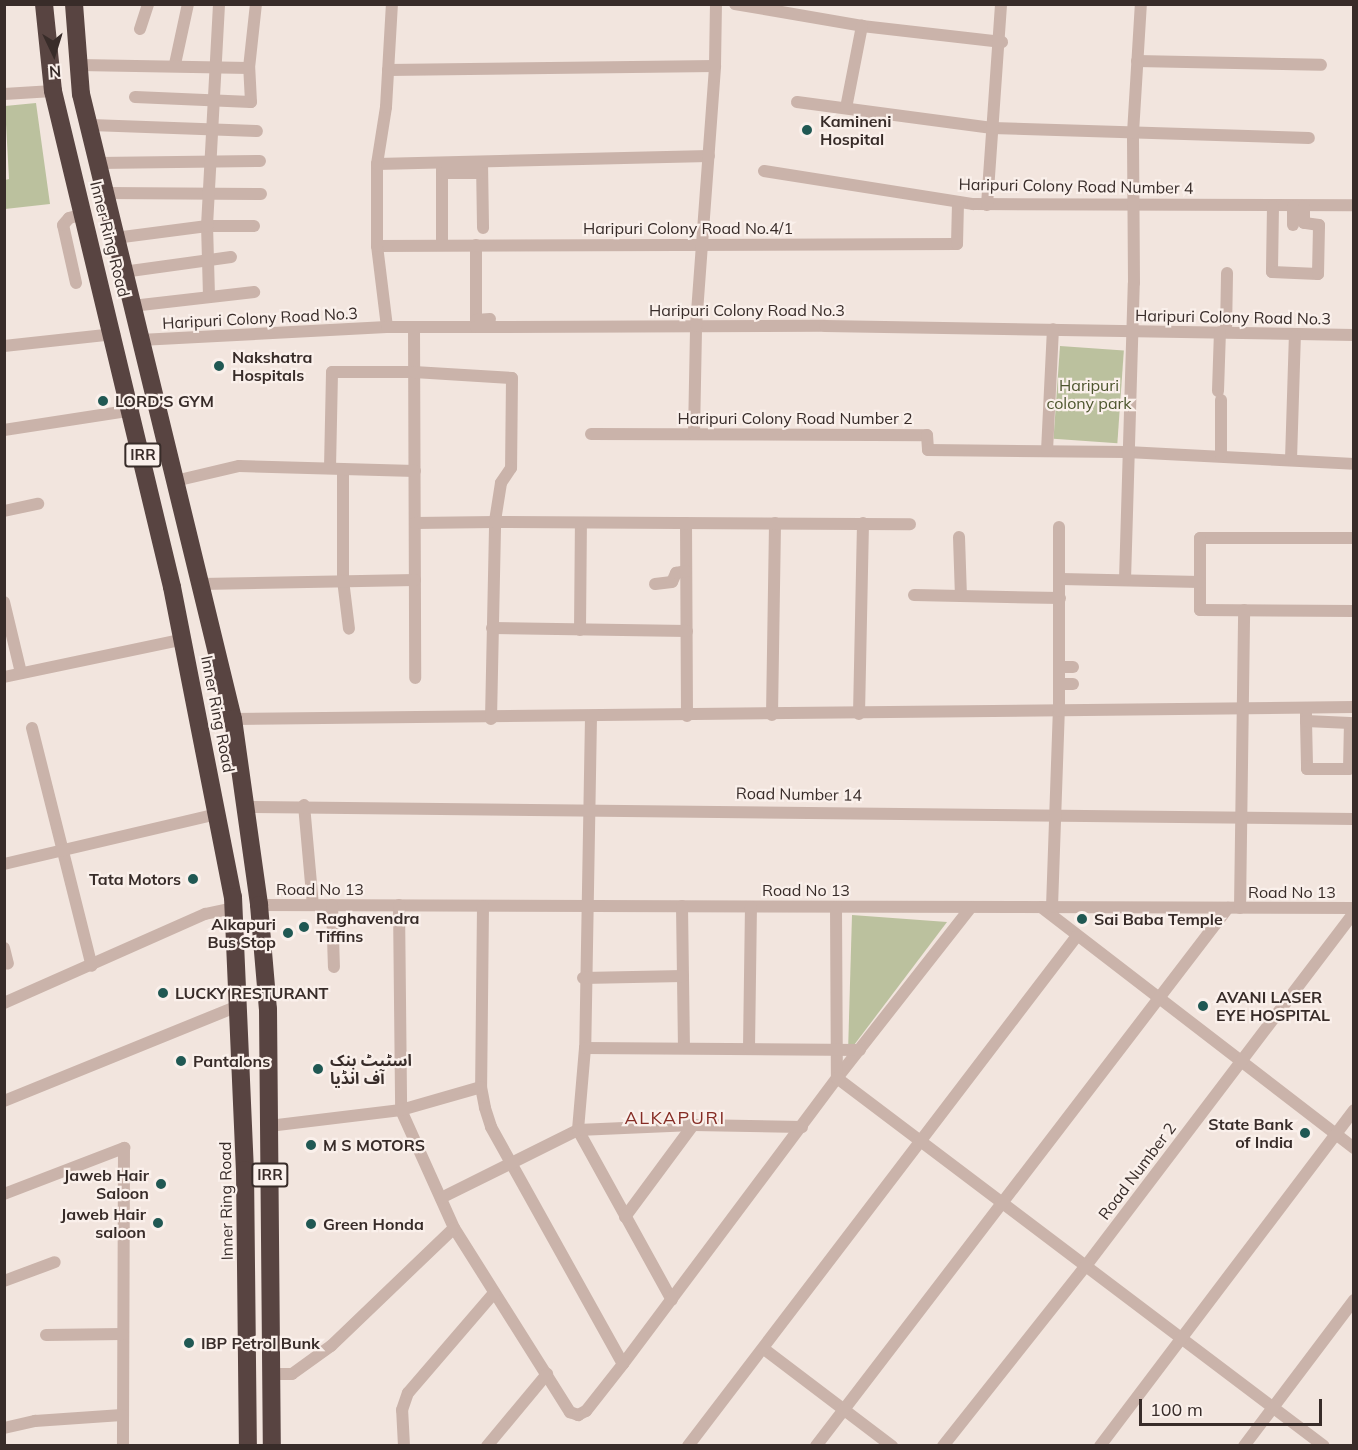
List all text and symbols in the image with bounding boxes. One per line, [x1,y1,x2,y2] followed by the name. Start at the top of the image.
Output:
[24,24,84,84] north arrow
[49,62,62,82] text: N
[820,111,891,149] place label: Kamineni Hospital
[798,121,816,139] marker: Kamineni Hospital
[958,174,1194,198] street label: Haripuri Colony Road Number 4
[86,179,134,299] street label: Inner Ring Road
[583,218,793,238] street label: Haripuri Colony Road No.4/1
[649,300,845,320] street label: Haripuri Colony Road No.3
[162,303,358,333] street label: Haripuri Colony Road No.3
[1135,306,1331,328] street label: Haripuri Colony Road No.3
[232,347,312,385] place label: Nakshatra Hospitals
[210,357,228,375] marker: Nakshatra Hospitals
[1046,375,1132,413] park label: Haripuri colony park
[115,391,214,411] place label: LORD'S GYM
[96,394,110,408] marker: LORD'S GYM
[677,408,913,428] street label: Haripuri Colony Road Number 2
[124,443,162,467] road number: IRR
[197,654,239,774] street label: Inner Ring Road
[736,783,862,805] street label: Road Number 14
[89,869,181,889] place label: Tata Motors
[186,872,200,886] marker: Tata Motors
[276,879,364,899] street label: Road No 13
[762,880,850,900] street label: Road No 13
[1248,882,1336,902] street label: Road No 13
[316,908,420,946] place label: Raghavendra Tiffins
[1094,909,1223,929] place label: Sai Baba Temple
[1075,912,1089,926] marker: Sai Baba Temple
[207,914,276,952] place label: Alkapuri Bus Stop
[297,920,311,934] marker: Raghavendra Tiffins
[281,926,295,940] marker: Alkapuri Bus Stop
[175,983,328,1003] place label: LUCKY RESTURANT
[156,986,170,1000] marker: LUCKY RESTURANT
[1216,987,1330,1025] place label: AVANI LASER EYE HOSPITAL
[1194,997,1212,1015] marker: AVANI LASER EYE HOSPITAL
[330,1050,412,1088] place label: اسٹیٹ بنک آف انڈیا
[193,1051,270,1071] place label: Pantalons
[174,1054,188,1068] marker: Pantalons
[311,1062,325,1076] marker: اسٹیٹ بنک آف انڈیا
[624,1107,726,1129] district label: ALKAPURI
[1208,1114,1293,1152] place label: State Bank of India
[1094,1119,1180,1223] street label: Road Number 2
[1298,1126,1312,1140] marker: State Bank of India
[323,1135,425,1155] place label: M S MOTORS
[304,1138,318,1152] marker: M S MOTORS
[215,1141,237,1261] street label: Inner Ring Road
[250,1163,290,1187] road number: IRR
[64,1165,149,1203] place label: Jaweb Hair Saloon
[154,1177,168,1191] marker: Jaweb Hair Saloon
[61,1204,146,1242] place label: Jaweb Hair saloon
[323,1214,424,1234] place label: Green Honda
[151,1216,165,1230] marker: Jaweb Hair saloon
[304,1217,318,1231] marker: Green Honda
[201,1333,320,1353] place label: IBP Petrol Bunk
[182,1336,196,1350] marker: IBP Petrol Bunk
[1142,1387,1325,1425] scale bar
[1150,1398,1203,1421] text: 100 m

